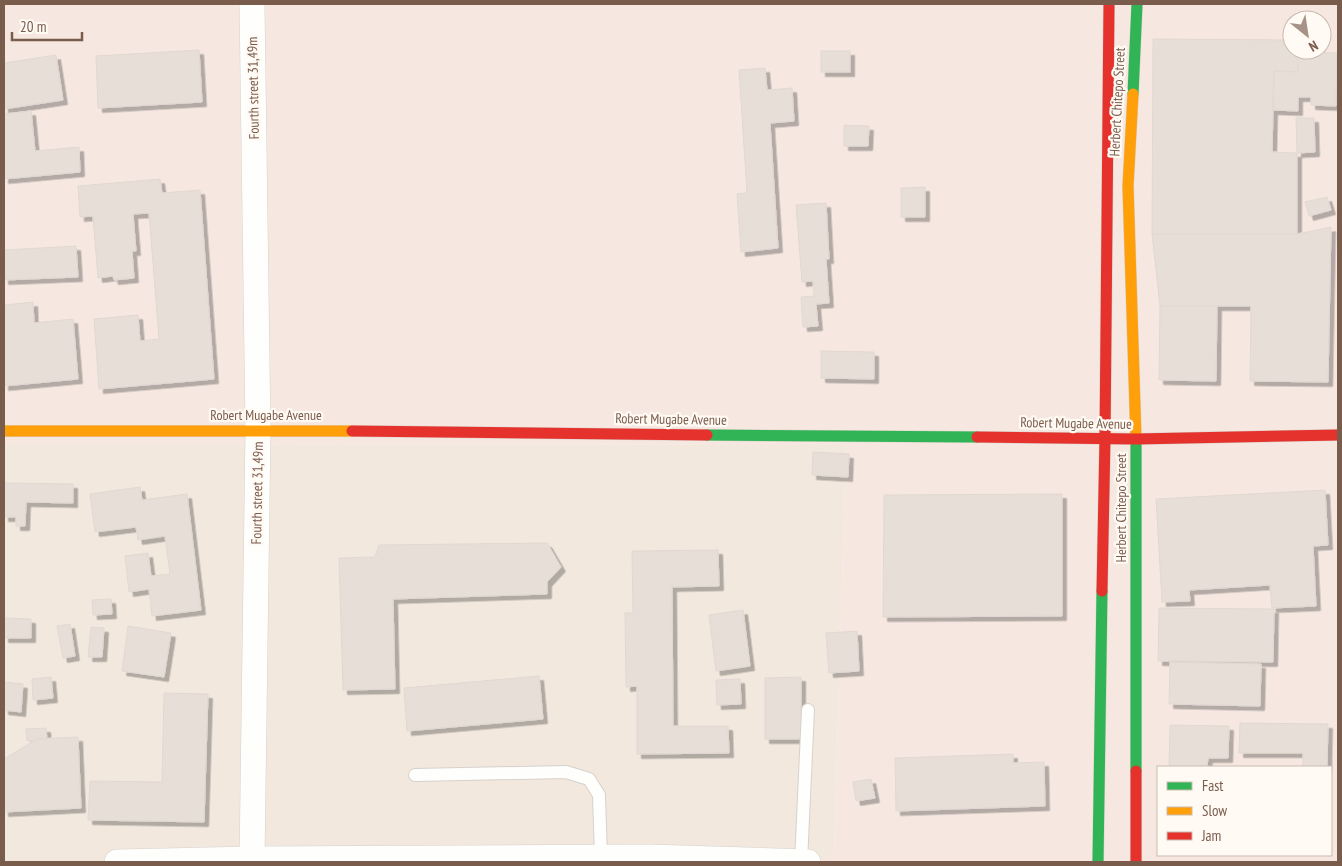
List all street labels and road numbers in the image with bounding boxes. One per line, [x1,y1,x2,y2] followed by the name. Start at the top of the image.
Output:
[243,37,263,139] street label: Fourth street 31,49m
[1105,47,1129,157] street label: Herbert Chitepo Street
[210,406,322,424] street label: Robert Mugabe Avenue
[615,409,727,429] street label: Robert Mugabe Avenue
[1020,413,1132,433] street label: Robert Mugabe Avenue
[247,442,267,544] street label: Fourth street 31,49m
[1112,453,1130,563] street label: Herbert Chitepo Street

